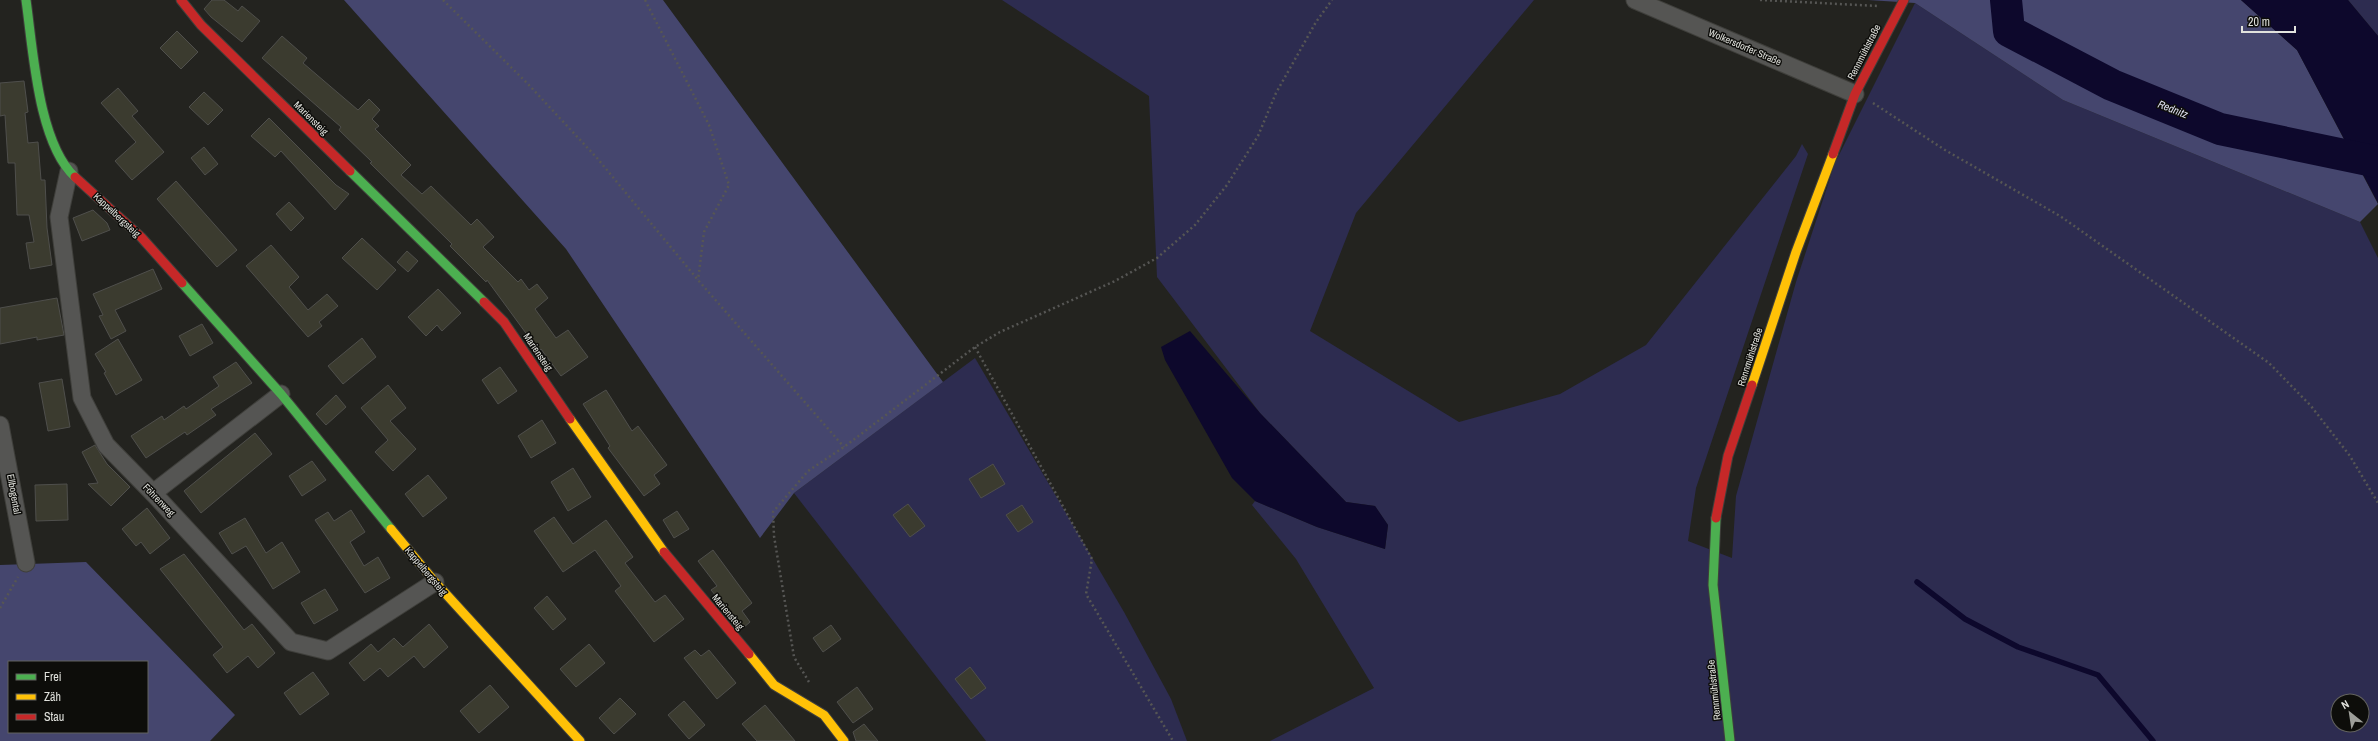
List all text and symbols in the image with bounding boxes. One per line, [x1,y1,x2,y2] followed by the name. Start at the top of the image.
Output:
[2242,8,2295,34] scale bar
[2248,14,2270,30] text: 20 m
[1844,22,1884,82] street label: Rennmühlstraße
[1707,26,1784,68] street label: Wolkersdorfer Straße
[2156,97,2190,121] water label: Rednitz
[291,98,331,138] street label: Mariensteig
[91,190,144,240] street label: Kappelbergsteig
[1734,326,1766,388] street label: Rennmühlstraße
[521,330,556,374] street label: Mariensteig
[4,473,24,515] street label: Ellbogental
[140,481,178,519] street label: Föhrenweg
[402,544,450,598] street label: Kappelbergsteig
[709,591,747,633] street label: Mariensteig
[1704,659,1724,721] street label: Rennmühlstraße
[8,661,148,733] legend
[44,669,62,685] text: Frei
[44,689,61,705] text: Zäh
[2330,693,2370,733] north arrow
[2339,697,2351,712] text: N
[44,709,64,725] text: Stau

